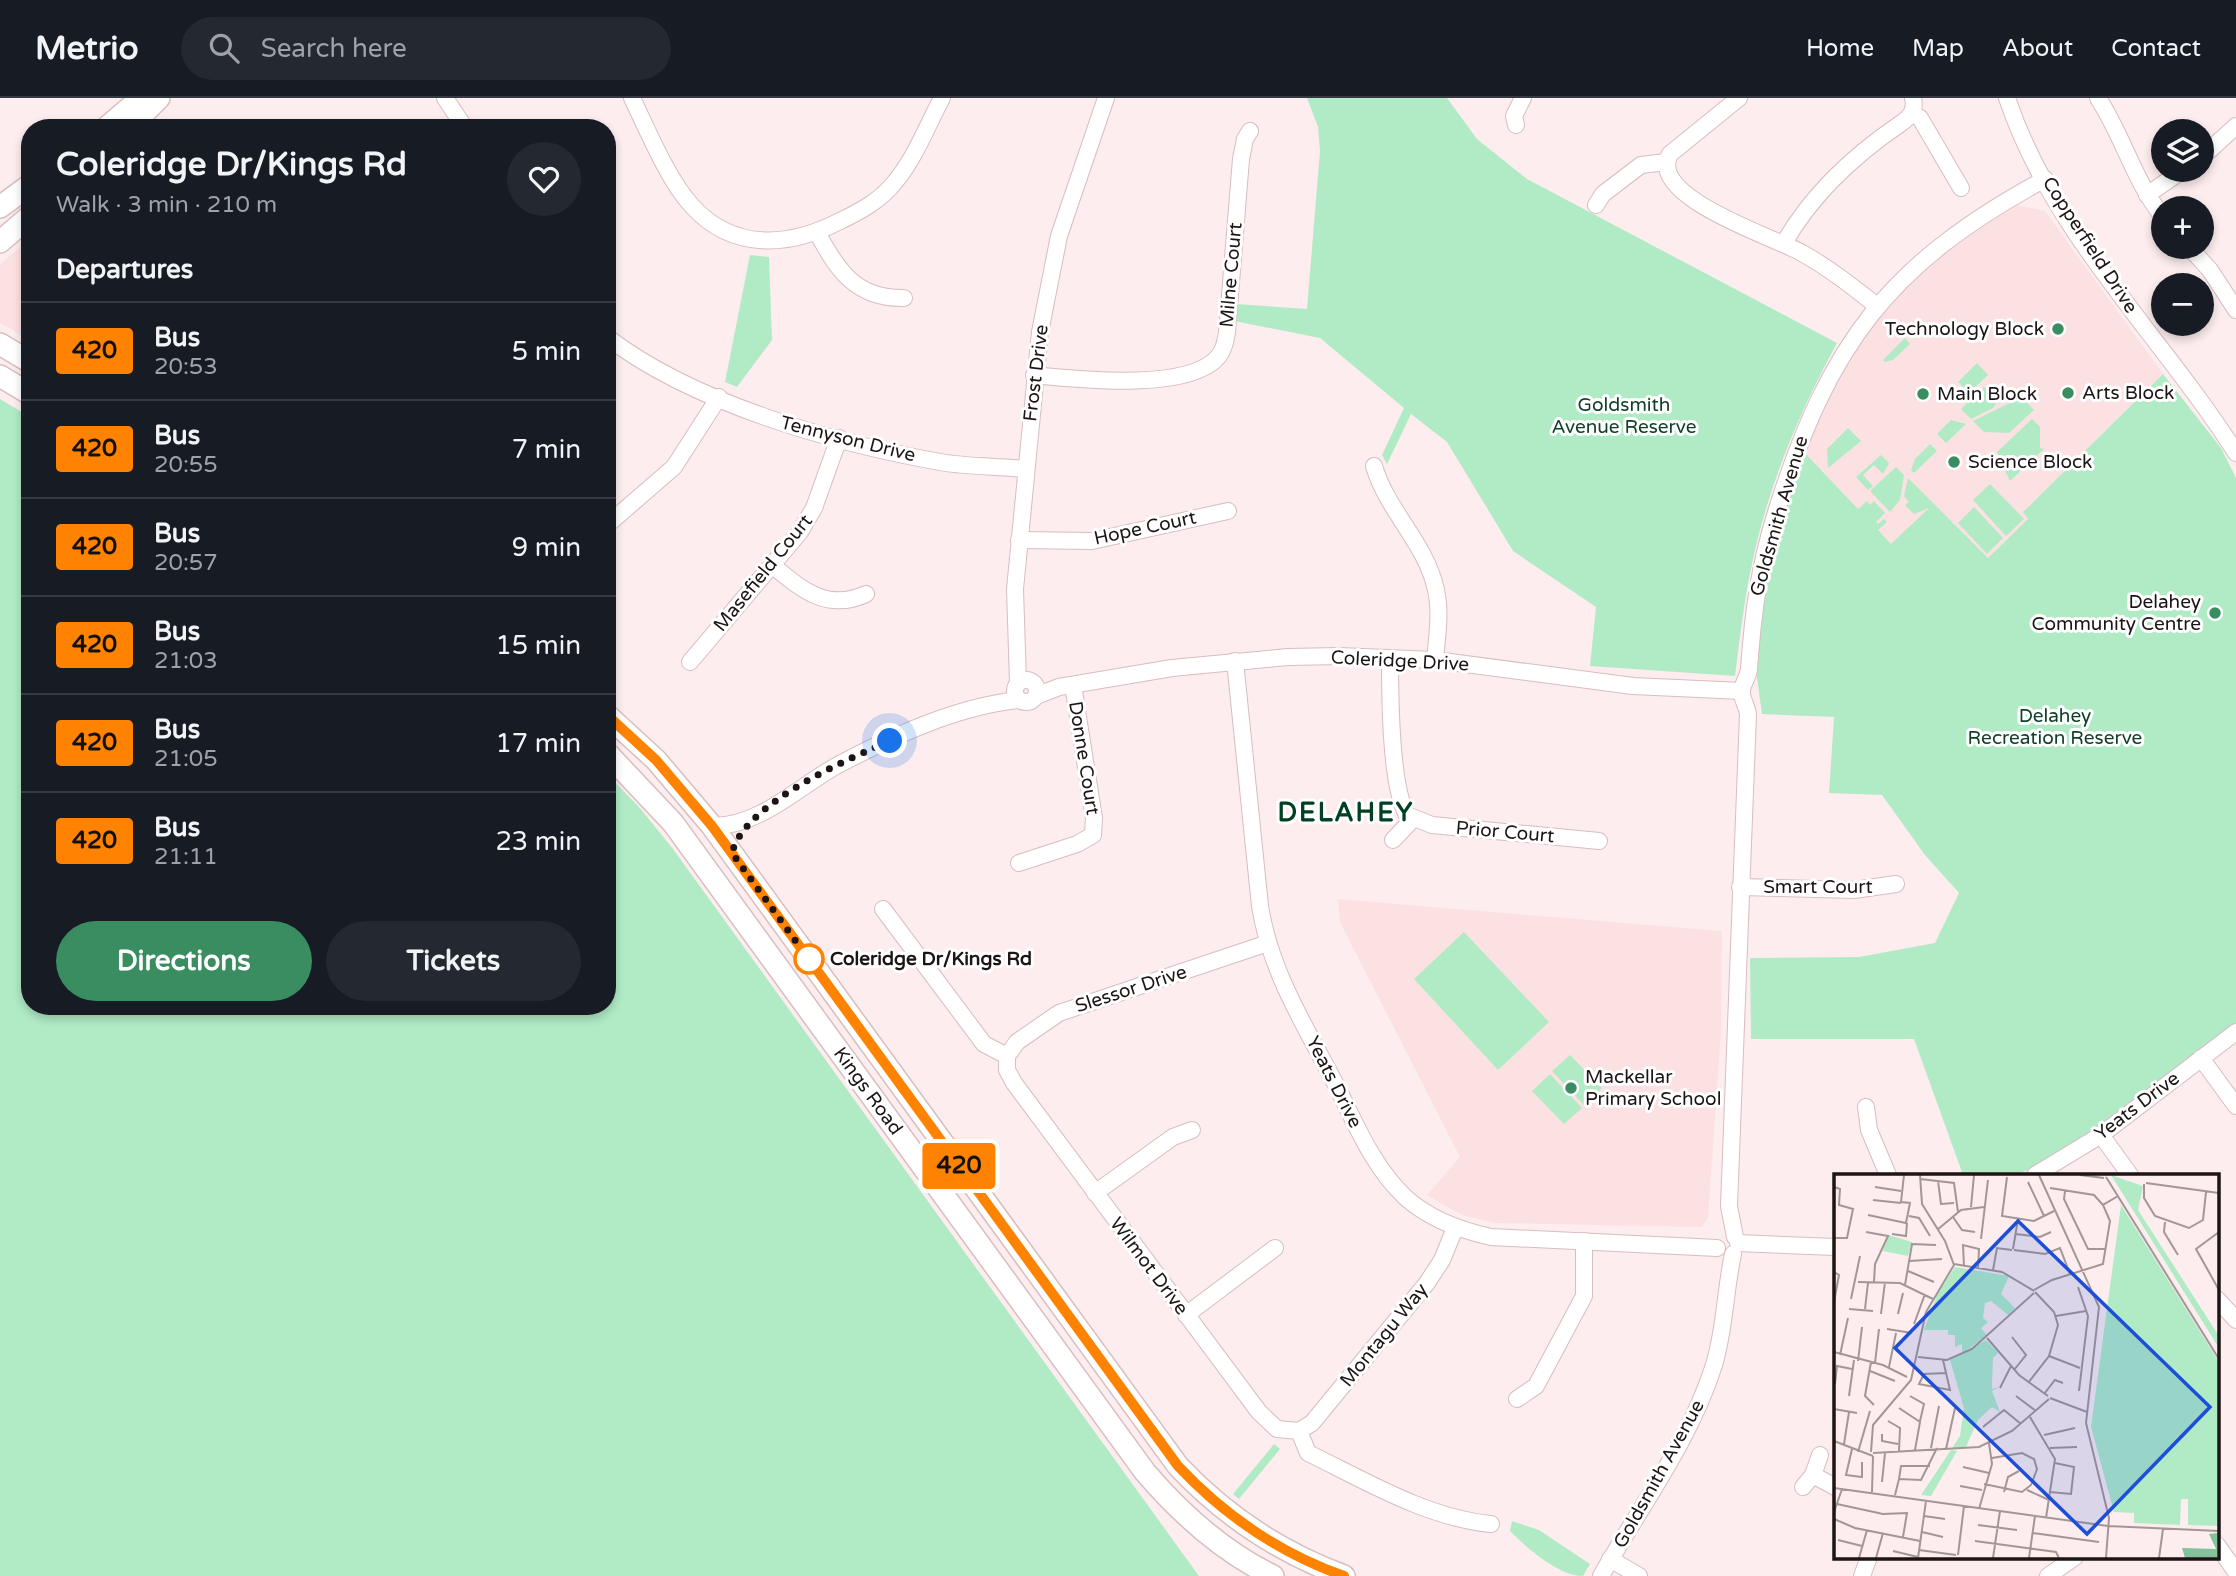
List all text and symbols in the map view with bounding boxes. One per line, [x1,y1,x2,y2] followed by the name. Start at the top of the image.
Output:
[181,17,671,80] search box
[35,29,139,68] text: Metrio
[205,29,243,67] icon: search
[261,33,407,64] text: Search here
[1806,34,1874,63] text: Home
[1912,34,1964,63] text: Map
[2002,34,2073,63] text: About
[2111,34,2201,63] text: Contact
[2151,119,2214,336] map controls
[2151,119,2214,182] button: layers
[507,142,581,216] button: heart
[56,145,407,184] text: Coleridge Dr/Kings Rd
[2038,173,2142,317] street label: Copperfield Drive
[56,191,277,219] text: Walk · 3 min · 210 m
[2151,196,2214,259] button: +
[1215,222,1247,328] street label: Milne Court
[56,254,193,285] text: Departures
[2151,273,2214,336] button: −
[1885,318,2044,340] place label: Technology Block
[2050,321,2066,337] marker: Technology Block
[154,322,200,353] text: Bus
[1019,323,1053,423] street label: Frost Drive
[72,336,117,365] text: 420
[512,336,581,367] text: 5 min
[154,353,218,381] text: 20:53
[2082,382,2174,404] place label: Arts Block
[1937,383,2037,405] place label: Main Block
[2060,385,2076,401] marker: Arts Block
[1915,386,1931,402] marker: Main Block
[1551,394,1697,438] park label: Goldsmith Avenue Reserve
[778,412,918,466] street label: Tennyson Drive
[154,420,200,451] text: Bus
[1746,433,1812,599] street label: Goldsmith Avenue
[72,434,117,463] text: 420
[512,434,581,465] text: 7 min
[154,451,218,479] text: 20:55
[1968,451,2092,473] place label: Science Block
[1946,454,1962,470] marker: Science Block
[1092,506,1198,550] street label: Hope Court
[709,510,817,636] street label: Masefield Court
[154,518,200,549] text: Bus
[72,532,117,561] text: 420
[512,532,581,563] text: 9 min
[154,549,218,577] text: 20:57
[2032,591,2201,635] place label: Delahey Community Centre
[2207,605,2223,621] marker: Delahey Community Centre
[154,616,200,647] text: Bus
[72,630,117,659] text: 420
[495,630,581,661] text: 15 min
[1330,646,1470,676] street label: Coleridge Drive
[154,647,218,675] text: 21:03
[1064,700,1104,816] street label: Donne Court
[1968,705,2142,749] park label: Delahey Recreation Reserve
[154,714,200,745] text: Bus
[872,723,907,758] your location
[72,728,117,757] text: 420
[495,728,581,759] text: 17 min
[154,745,218,773] text: 21:05
[1278,797,1414,828] district label: DELAHEY
[154,812,200,843] text: Bus
[1455,817,1555,847] street label: Prior Court
[72,826,117,855] text: 420
[495,826,581,857] text: 23 min
[154,843,218,871] text: 21:11
[1763,876,1873,898] street label: Smart Court
[56,921,312,1001] button: Directions
[326,921,581,1001] button: Tickets
[794,944,824,974] marker: Coleridge Dr/Kings Rd
[830,948,1032,971] place label: Coleridge Dr/Kings Rd
[1073,961,1189,1017] street label: Slessor Drive
[1301,1032,1367,1132] street label: Yeats Drive
[829,1043,907,1139] street label: Kings Road
[1585,1066,1721,1110] place label: Mackellar Primary School
[2090,1067,2184,1145] street label: Yeats Drive
[1563,1080,1579,1096] marker: Mackellar Primary School
[919,1143,999,1189] line badge: 420
[936,1151,982,1180] text: 420
[1834,1174,2218,1558] inset map
[1105,1213,1193,1319] street label: Wilmot Drive
[1336,1279,1432,1391] street label: Montagu Way
[1609,1396,1709,1552] street label: Goldsmith Avenue

